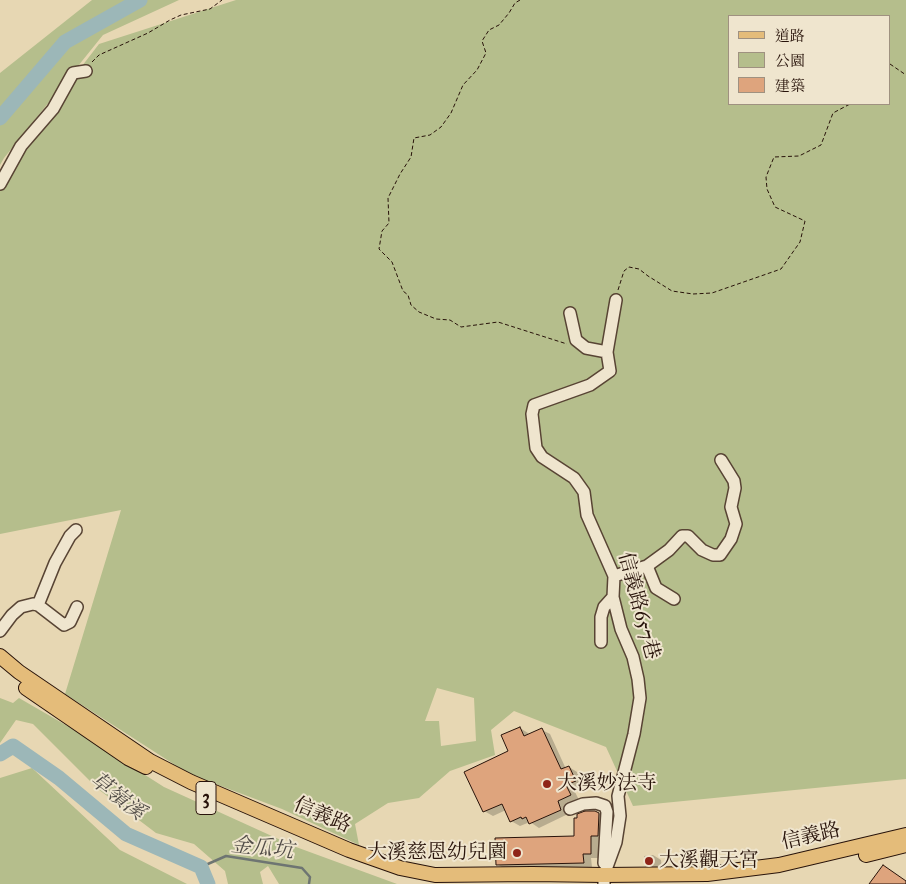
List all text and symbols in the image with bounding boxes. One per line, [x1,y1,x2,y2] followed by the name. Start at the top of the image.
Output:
[728,15,891,105] legend
[775,27,805,45] text: 道路
[775,52,805,70] text: 公園
[775,77,805,95] text: 建築
[612,550,664,662] street label: 信義路657巷
[84,768,150,826] water label: 草嶺溪
[557,772,657,796] place label: 大溪妙法寺
[541,778,553,790] marker: 大溪妙法寺
[196,781,216,814] road number: 3
[290,793,354,839] street label: 信義路
[779,819,843,855] street label: 信義路
[229,833,295,865] water label: 金瓜坑
[367,841,507,865] place label: 大溪慈恩幼兒園
[511,847,523,859] marker: 大溪慈恩幼兒園
[659,849,759,873] place label: 大溪觀天宮
[643,855,655,867] marker: 大溪觀天宮

